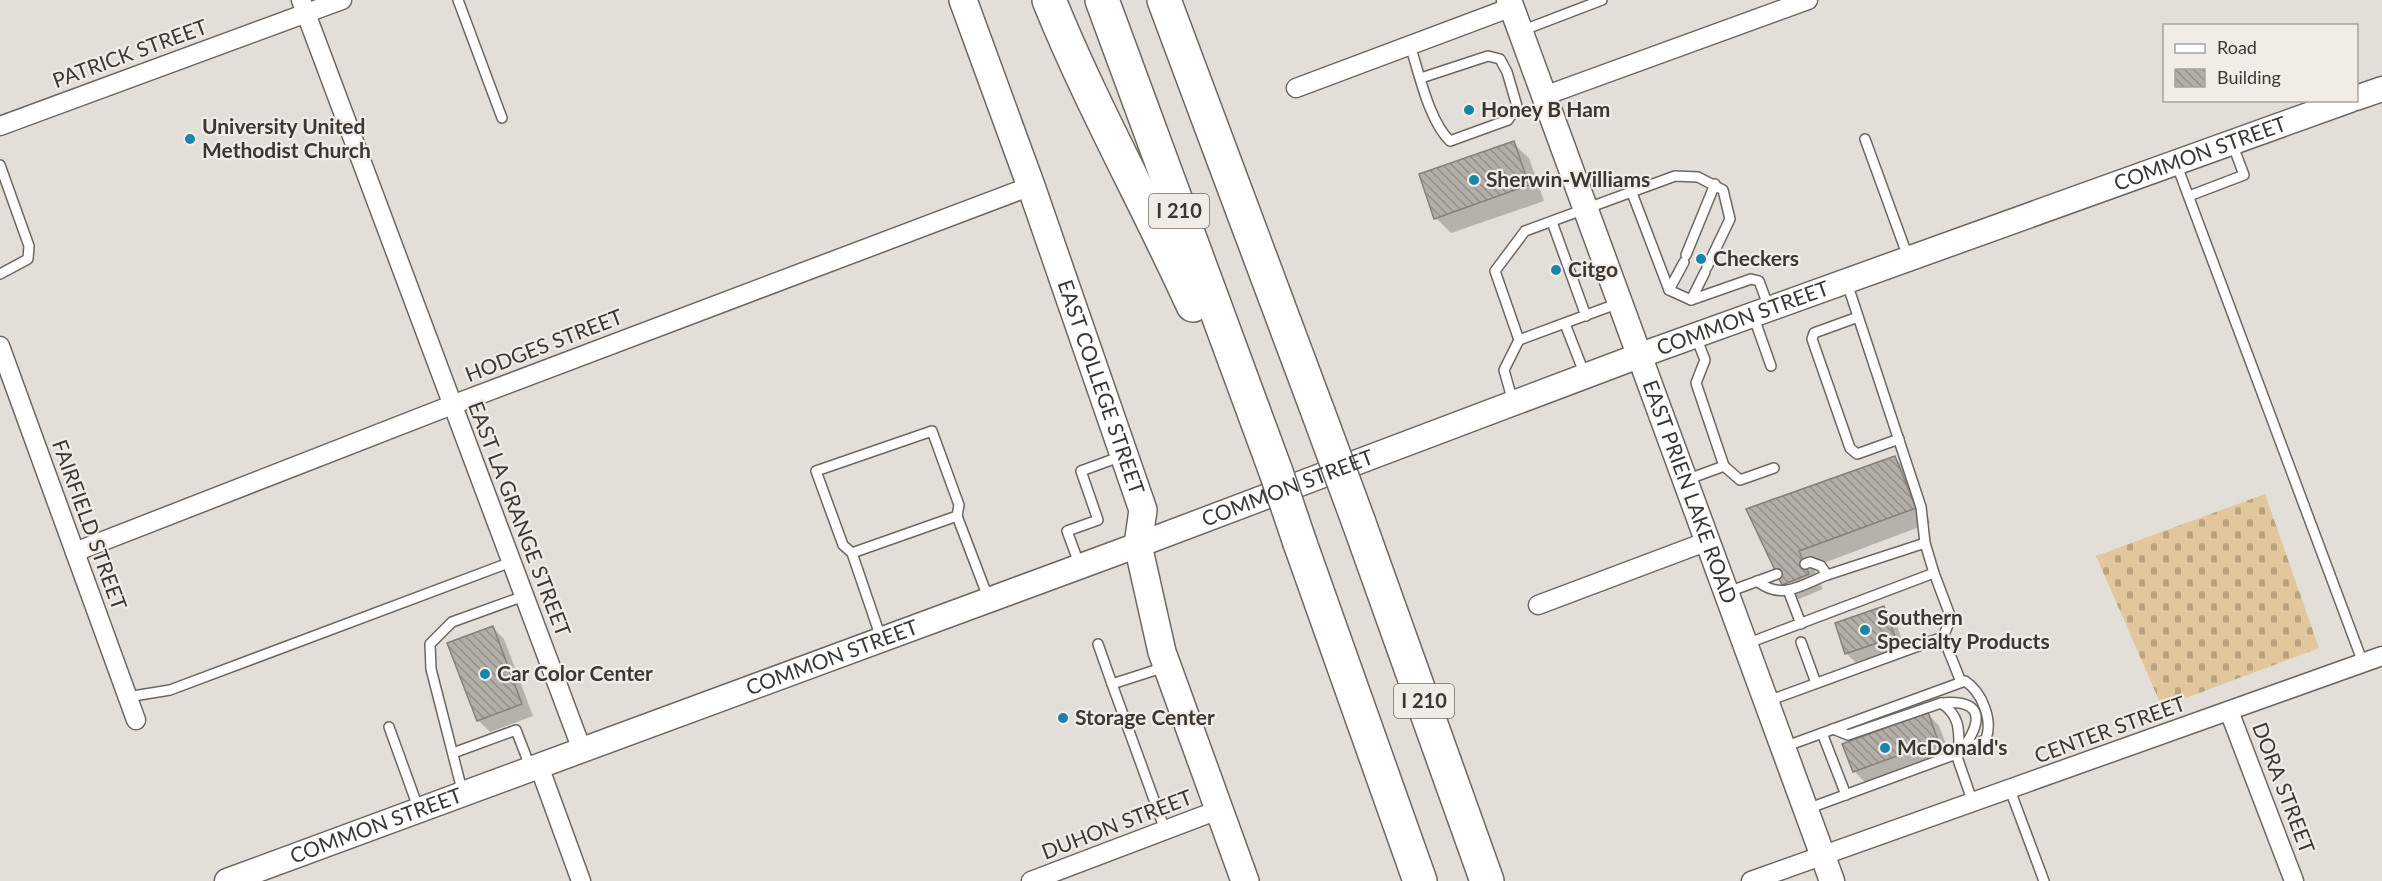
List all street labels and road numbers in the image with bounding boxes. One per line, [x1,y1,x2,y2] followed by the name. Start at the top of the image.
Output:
[49,13,211,92] street label: PATRICK STREET
[2110,110,2290,195] street label: COMMON STREET
[1149,194,1209,228] road number: I 210
[1653,274,1833,359] street label: COMMON STREET
[1053,276,1151,498] street label: EAST COLLEGE STREET
[461,303,626,386] street label: HODGES STREET
[1638,376,1743,607] street label: EAST PRIEN LAKE ROAD
[464,397,577,640] street label: EAST LA GRANGE STREET
[48,436,133,614] street label: FAIRFIELD STREET
[1198,443,1377,531] street label: COMMON STREET
[742,613,922,700] street label: COMMON STREET
[1394,684,1454,718] road number: I 210
[2031,689,2189,768] street label: CENTER STREET
[2248,718,2321,857] street label: DORA STREET
[286,781,466,868] street label: COMMON STREET
[1038,783,1196,864] street label: DUHON STREET

